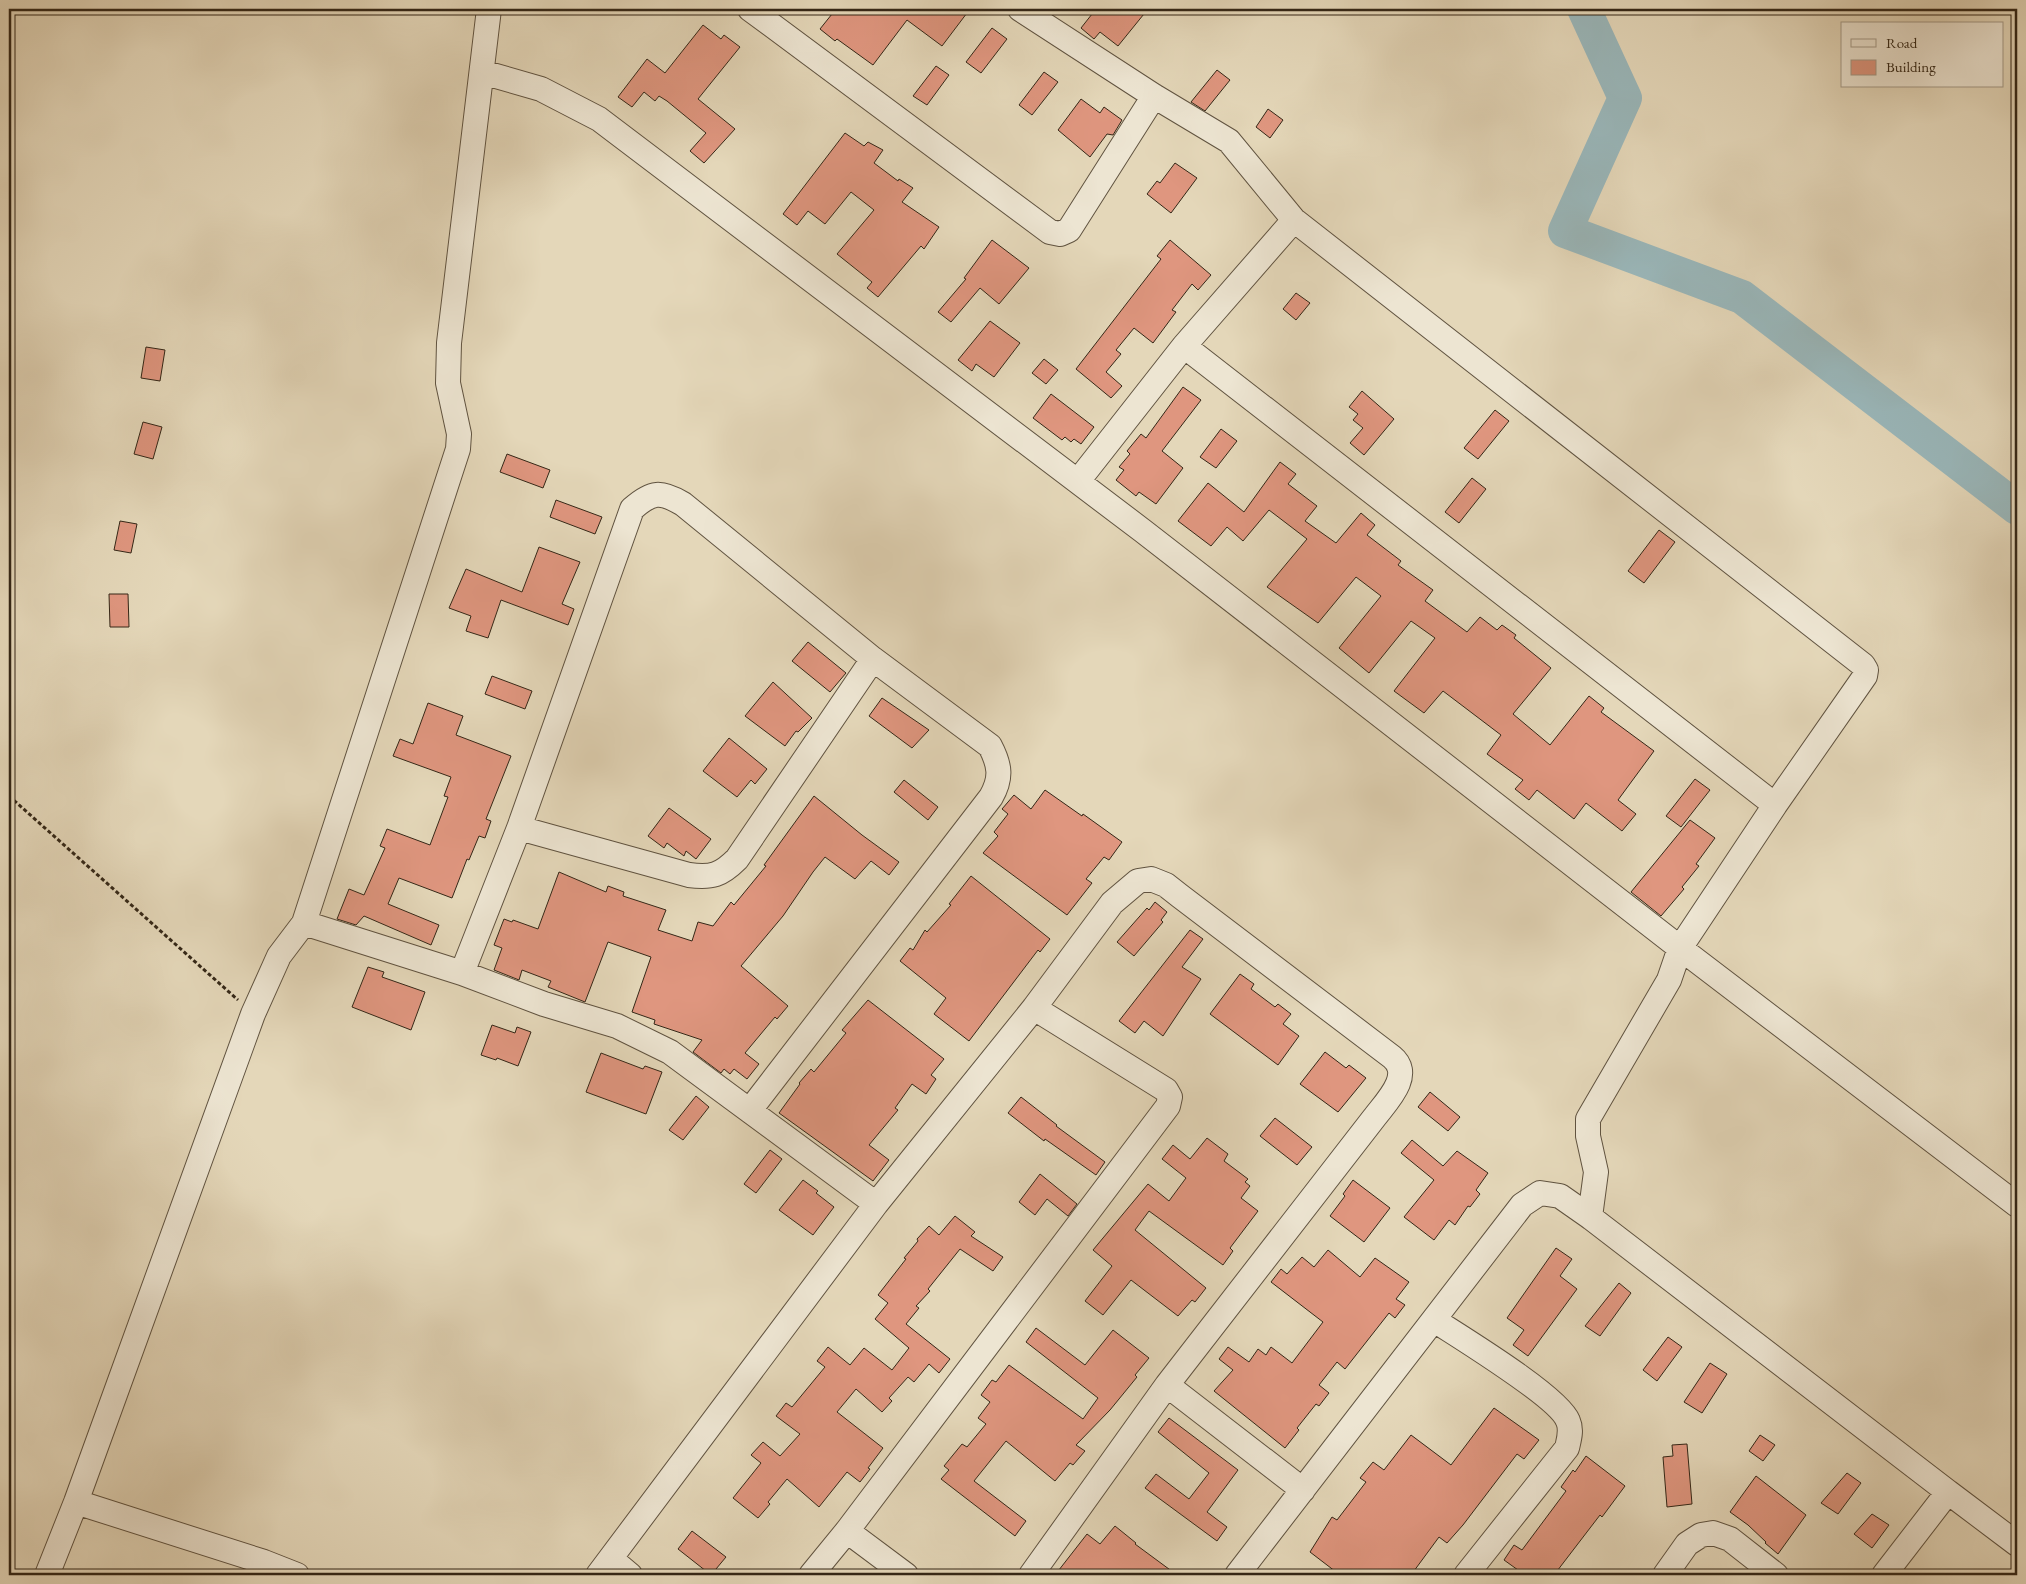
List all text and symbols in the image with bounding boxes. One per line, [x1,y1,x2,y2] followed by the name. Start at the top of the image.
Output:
[1841,22,2004,88] legend
[1886,33,1918,52] text: Road
[1886,57,1936,76] text: Building

